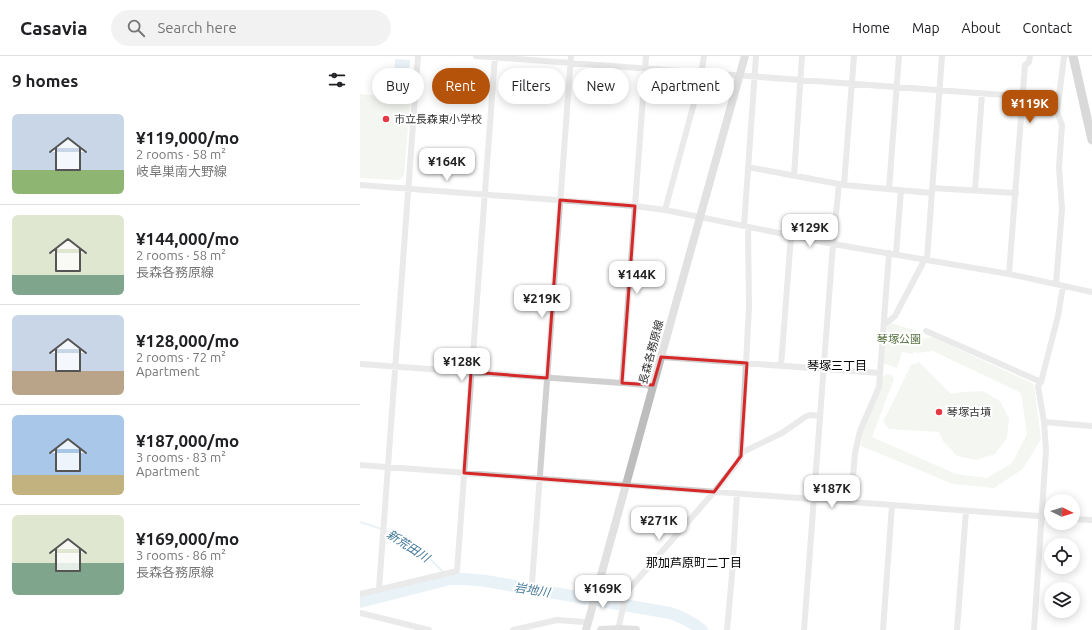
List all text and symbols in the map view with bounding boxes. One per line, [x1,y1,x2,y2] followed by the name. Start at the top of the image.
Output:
[111,10,391,46] search box
[20,17,87,39] text: Casavia
[125,17,147,39] icon: search
[157,19,237,36] text: Search here
[852,20,890,36] text: Home
[912,20,940,36] text: Map
[962,20,1001,36] text: About
[1023,20,1072,36] text: Contact
[372,68,424,104] chip: Buy
[432,68,490,104] chip: Rent
[498,68,565,104] chip: Filters
[573,68,629,104] chip: New
[637,68,734,104] chip: Apartment
[326,69,348,91] icon: filters
[12,71,78,90] text: 9 homes
[1002,90,1058,124] pin: ¥119K
[1011,96,1049,110] text: ¥119K
[394,113,482,125] place label: 市立長森東小学校
[381,114,391,124] marker: 市立長森東小学校
[136,128,239,147] text: ¥119,000/mo
[44,130,92,178] icon: home
[136,147,226,161] text: 2 rooms · 58 m²
[419,148,475,182] pin: ¥164K
[428,154,466,168] text: ¥164K
[136,164,227,178] text: 岐阜巣南大野線
[782,214,838,248] pin: ¥129K
[791,220,829,234] text: ¥129K
[136,229,239,248] text: ¥144,000/mo
[44,231,92,279] icon: home
[136,248,226,262] text: 2 rooms · 58 m²
[609,261,665,295] pin: ¥144K
[136,265,214,279] text: 長森各務原線
[618,267,656,281] text: ¥144K
[514,285,570,319] pin: ¥219K
[523,291,561,305] text: ¥219K
[637,319,665,385] street label: 長森各務原線
[44,331,92,379] icon: home
[136,331,239,350] text: ¥128,000/mo
[877,333,921,345] park label: 琴塚公園
[434,348,490,382] pin: ¥128K
[136,350,226,364] text: 2 rooms · 72 m²
[443,354,481,368] text: ¥128K
[807,359,867,372] district label: 琴塚三丁目
[136,364,200,378] text: Apartment
[947,406,991,418] place label: 琴塚古墳
[934,407,944,417] marker: 琴塚古墳
[44,431,92,479] icon: home
[136,431,239,450] text: ¥187,000/mo
[136,450,226,464] text: 3 rooms · 83 m²
[136,464,200,478] text: Apartment
[804,475,860,509] pin: ¥187K
[813,481,851,495] text: ¥187K
[1044,494,1080,530] north arrow
[1044,494,1080,618] map controls
[631,507,687,541] pin: ¥271K
[640,513,678,527] text: ¥271K
[385,527,434,565] water label: 新荒田川
[136,529,239,548] text: ¥169,000/mo
[44,531,92,579] icon: home
[1044,538,1080,574] button: locate
[136,548,226,562] text: 3 rooms · 86 m²
[646,556,742,569] district label: 那加芦原町二丁目
[136,565,214,579] text: 長森各務原線
[575,575,631,609] pin: ¥169K
[513,580,553,599] water label: 岩地川
[584,581,622,595] text: ¥169K
[1044,582,1080,618] button: layers

